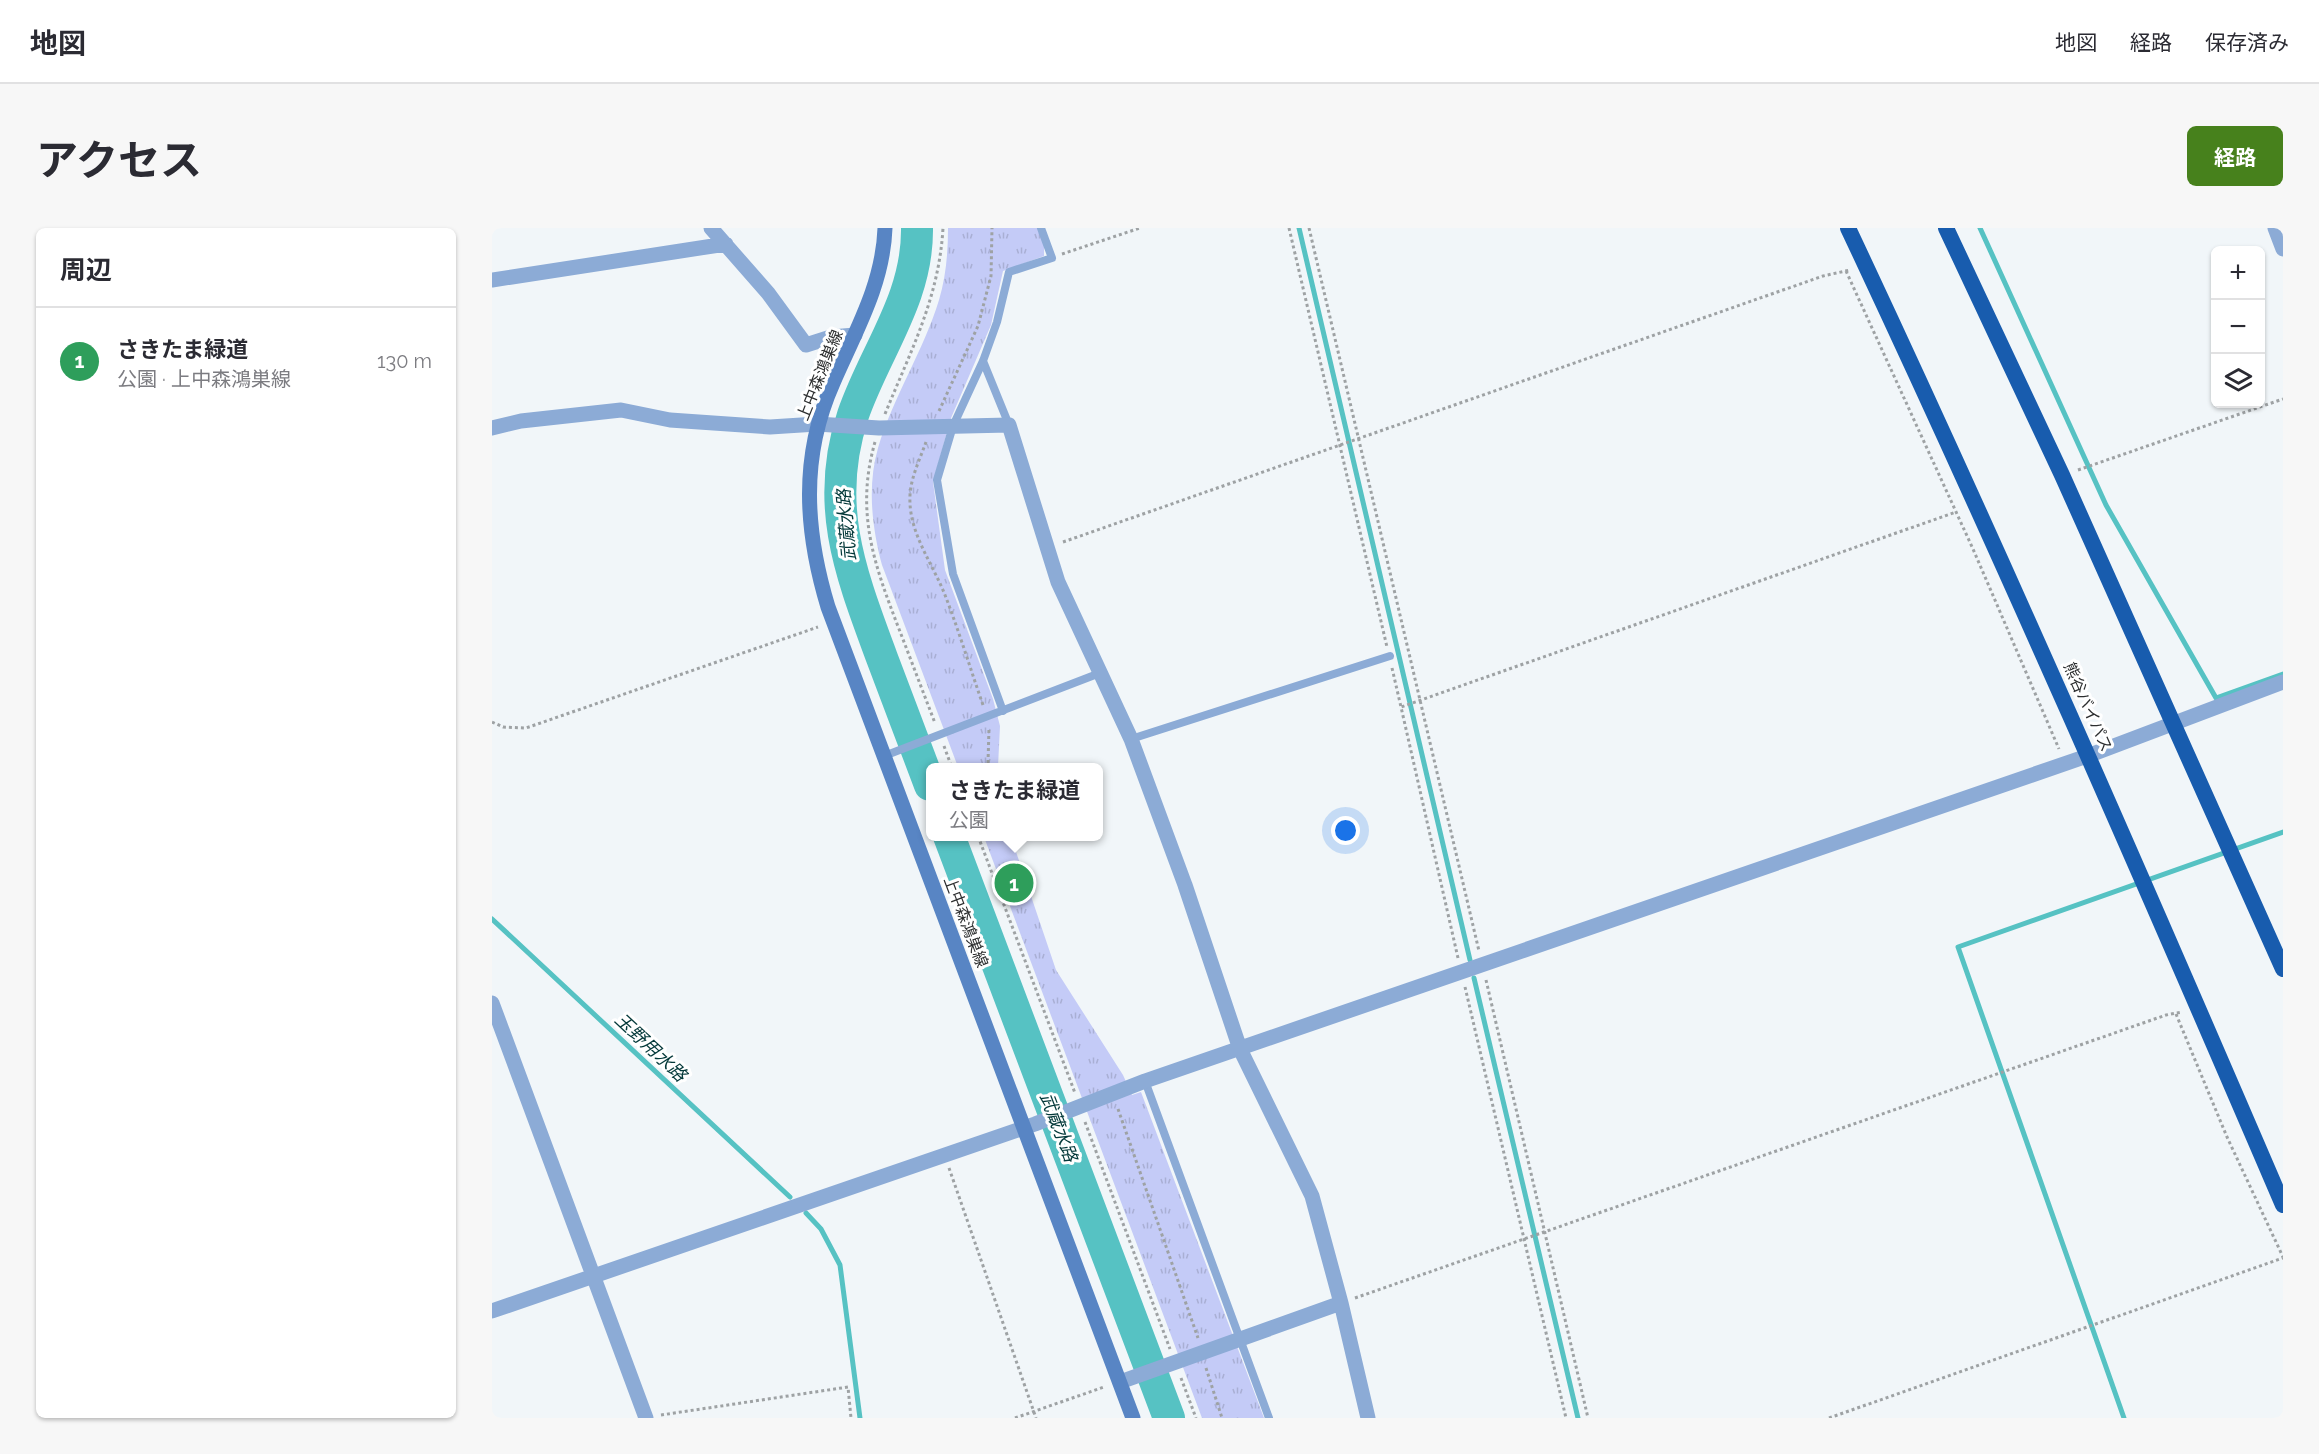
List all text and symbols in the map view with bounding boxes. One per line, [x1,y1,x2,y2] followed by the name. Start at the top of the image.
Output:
[30,27,86,60] text: 地図
[2055,30,2097,55] text: 地図
[2130,30,2172,55] text: 経路
[2205,30,2289,55] text: 保存済み
[2187,126,2283,186] button: 経路
[36,136,202,185] text: アクセス
[2211,246,2265,408] map controls
[2211,246,2265,300] button: +
[60,255,112,285] text: 周辺
[2211,300,2265,354] button: −
[793,327,847,423] street label: 上中森鴻巣線
[117,336,248,362] text: さきたま緑道
[75,349,84,373] text: 1
[377,349,432,373] text: 130 m
[2211,354,2265,408] button: layers
[117,367,291,391] text: 公園 · 上中森鴻巣線
[832,486,860,562] water label: 武蔵水路
[2060,659,2116,755] street label: 熊谷バイパス
[926,763,1103,841] popup
[949,777,1080,803] text: さきたま緑道
[949,808,989,832] text: 公園
[1331,816,1360,845] your location
[994,860,1034,906] pin: 1
[940,874,992,970] street label: 上中森鴻巣線
[611,1009,693,1087] water label: 玉野用水路
[1036,1090,1082,1166] water label: 武蔵水路

